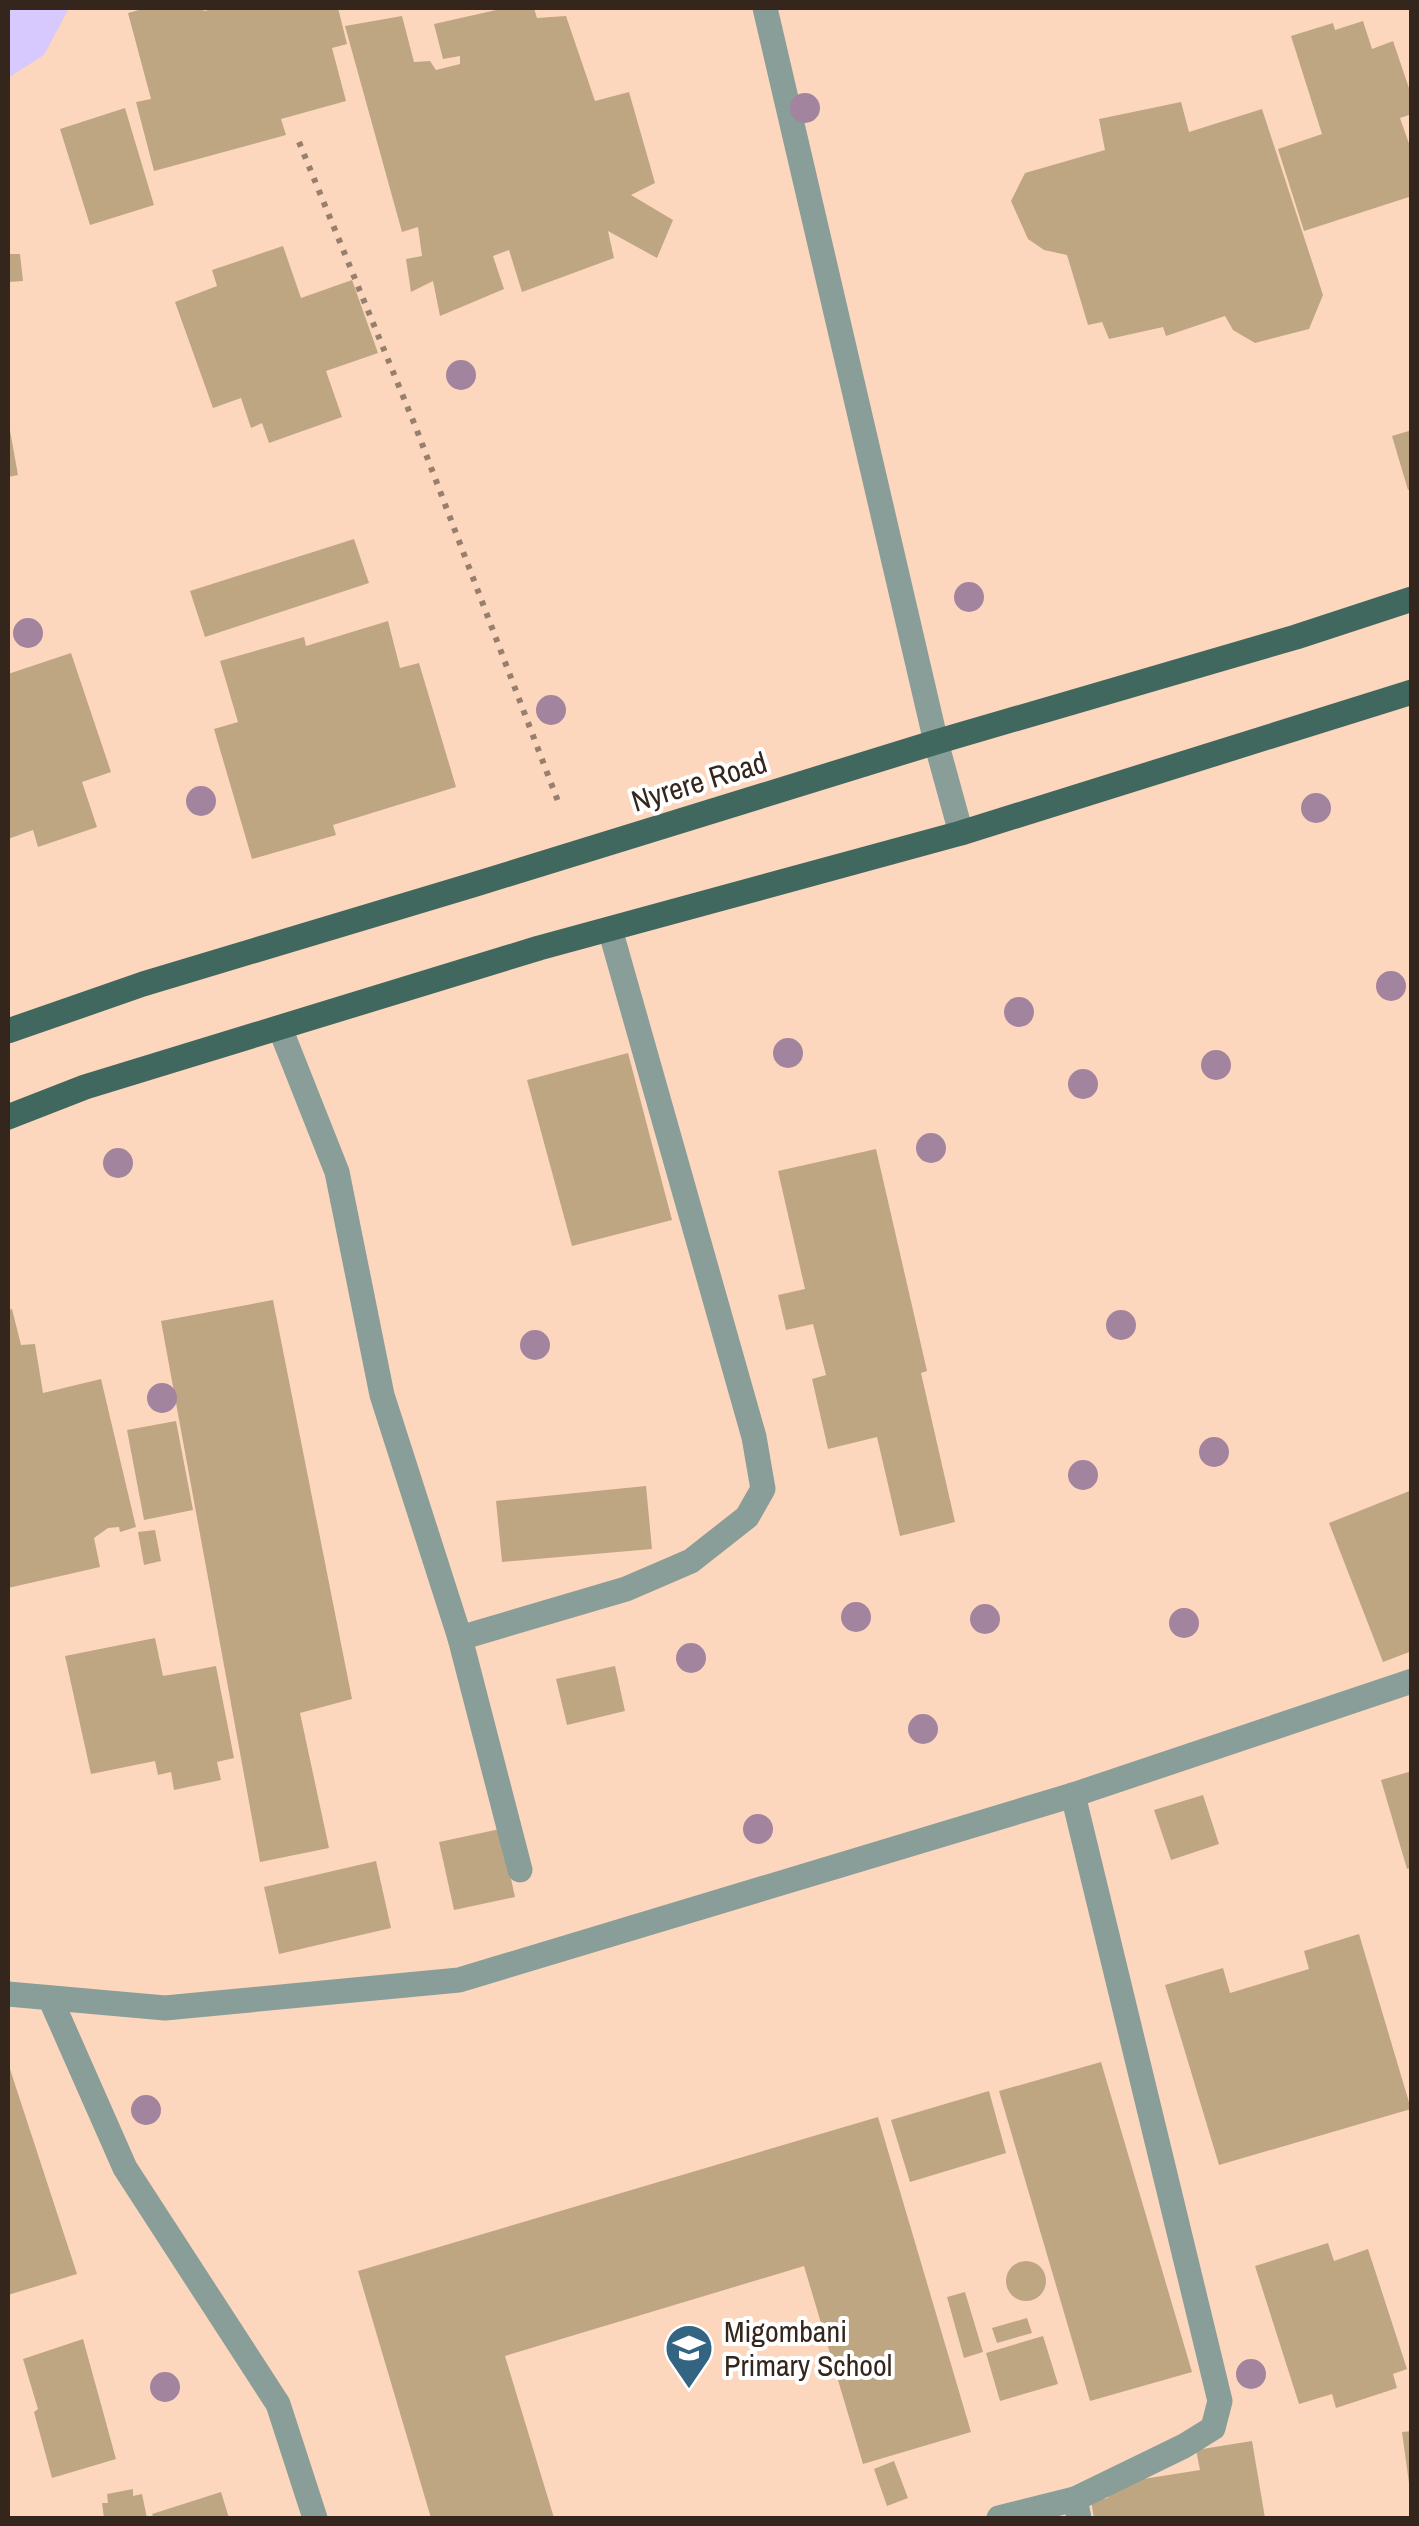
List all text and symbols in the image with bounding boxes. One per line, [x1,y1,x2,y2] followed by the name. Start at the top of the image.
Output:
[626,741,772,821] street label: Nyrere Road
[724,2311,892,2385] place label: Migombani Primary School
[663,2322,715,2390] school or university icon: Migombani Primary School

